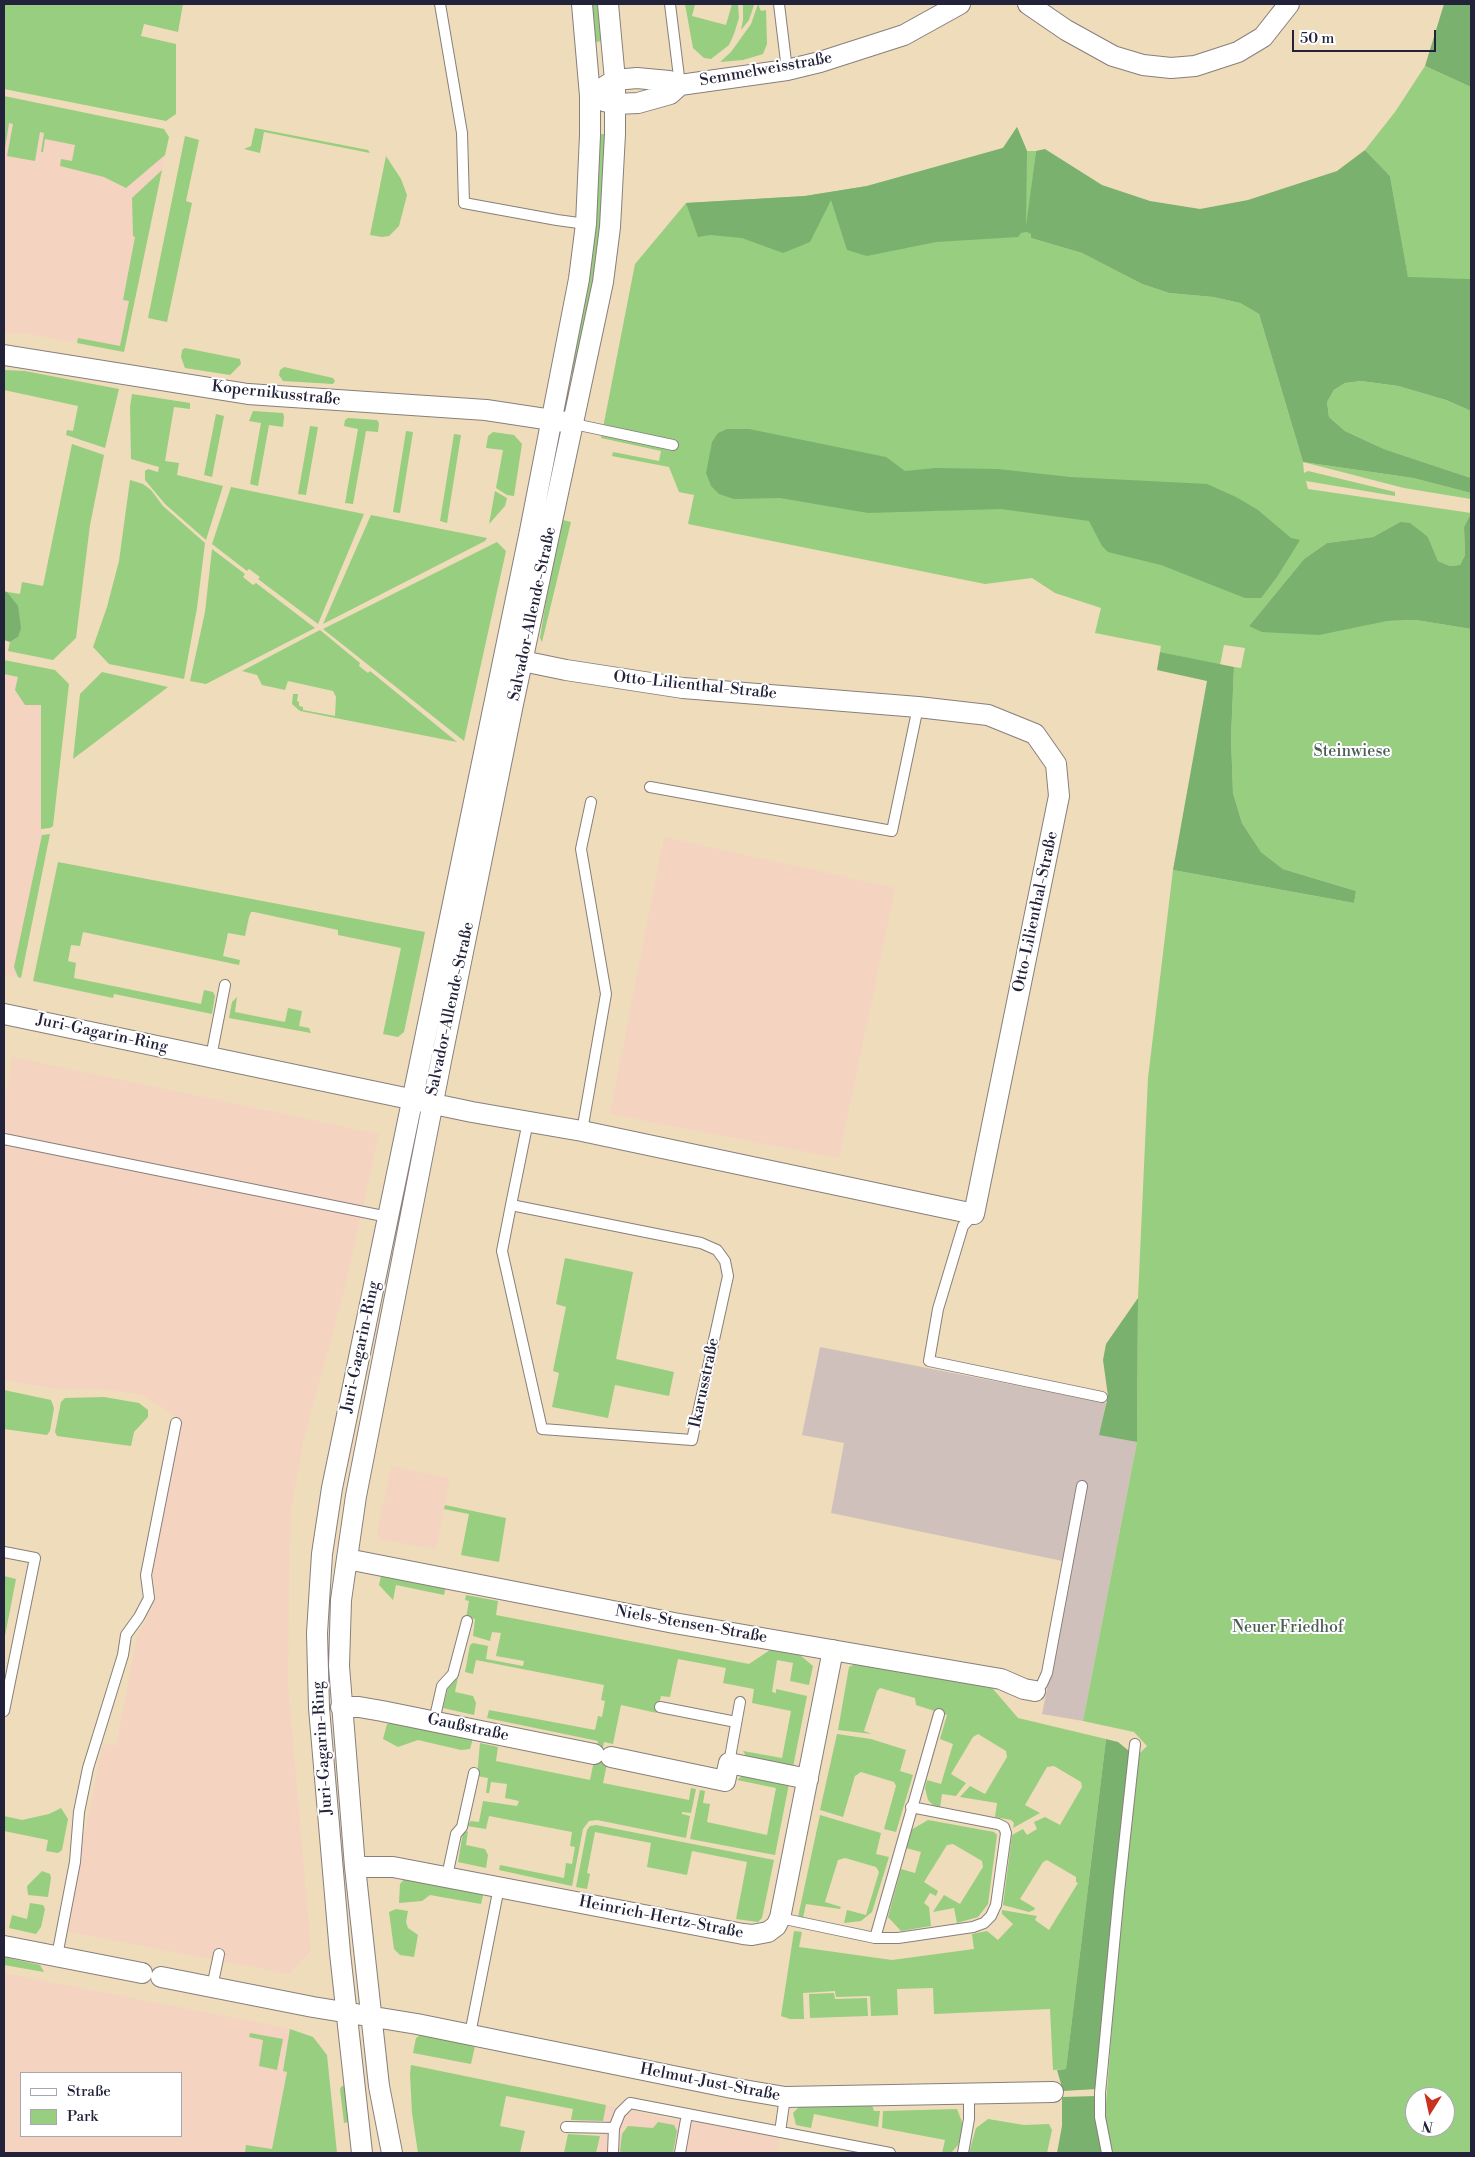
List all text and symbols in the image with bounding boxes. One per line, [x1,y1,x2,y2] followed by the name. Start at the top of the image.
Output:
[1295,20,1439,52] scale bar
[1300,29,1334,48] text: 50 m
[698,49,834,91] street label: Semmelweisstraße
[211,378,341,410] street label: Kopernikusstraße
[505,525,561,703] street label: Salvador-Allende-Straße
[612,668,778,704] street label: Otto-Lilienthal-Straße
[1313,742,1391,762] park label: Steinwiese
[1010,830,1062,994] street label: Otto-Lilienthal-Straße
[423,920,479,1098] street label: Salvador-Allende-Straße
[34,1011,170,1057] street label: Juri-Gagarin-Ring
[338,1279,384,1415] street label: Juri-Gagarin-Ring
[686,1336,724,1430] street label: Ikarusstraße
[613,1602,769,1648] street label: Niels-Stensen-Straße
[1232,1618,1344,1638] park label: Neuer Friedhof
[309,1681,337,1815] street label: Juri-Gagarin-Ring
[426,1710,510,1746] street label: Gaußstraße
[577,1893,745,1943] street label: Heinrich-Hertz-Straße
[638,2060,782,2106] street label: Helmut-Just-Straße
[20,2072,182,2137] legend
[67,2082,111,2101] text: Straße
[1405,2087,1455,2137] north arrow
[67,2107,98,2126] text: Park
[1421,2116,1435,2136] text: N

